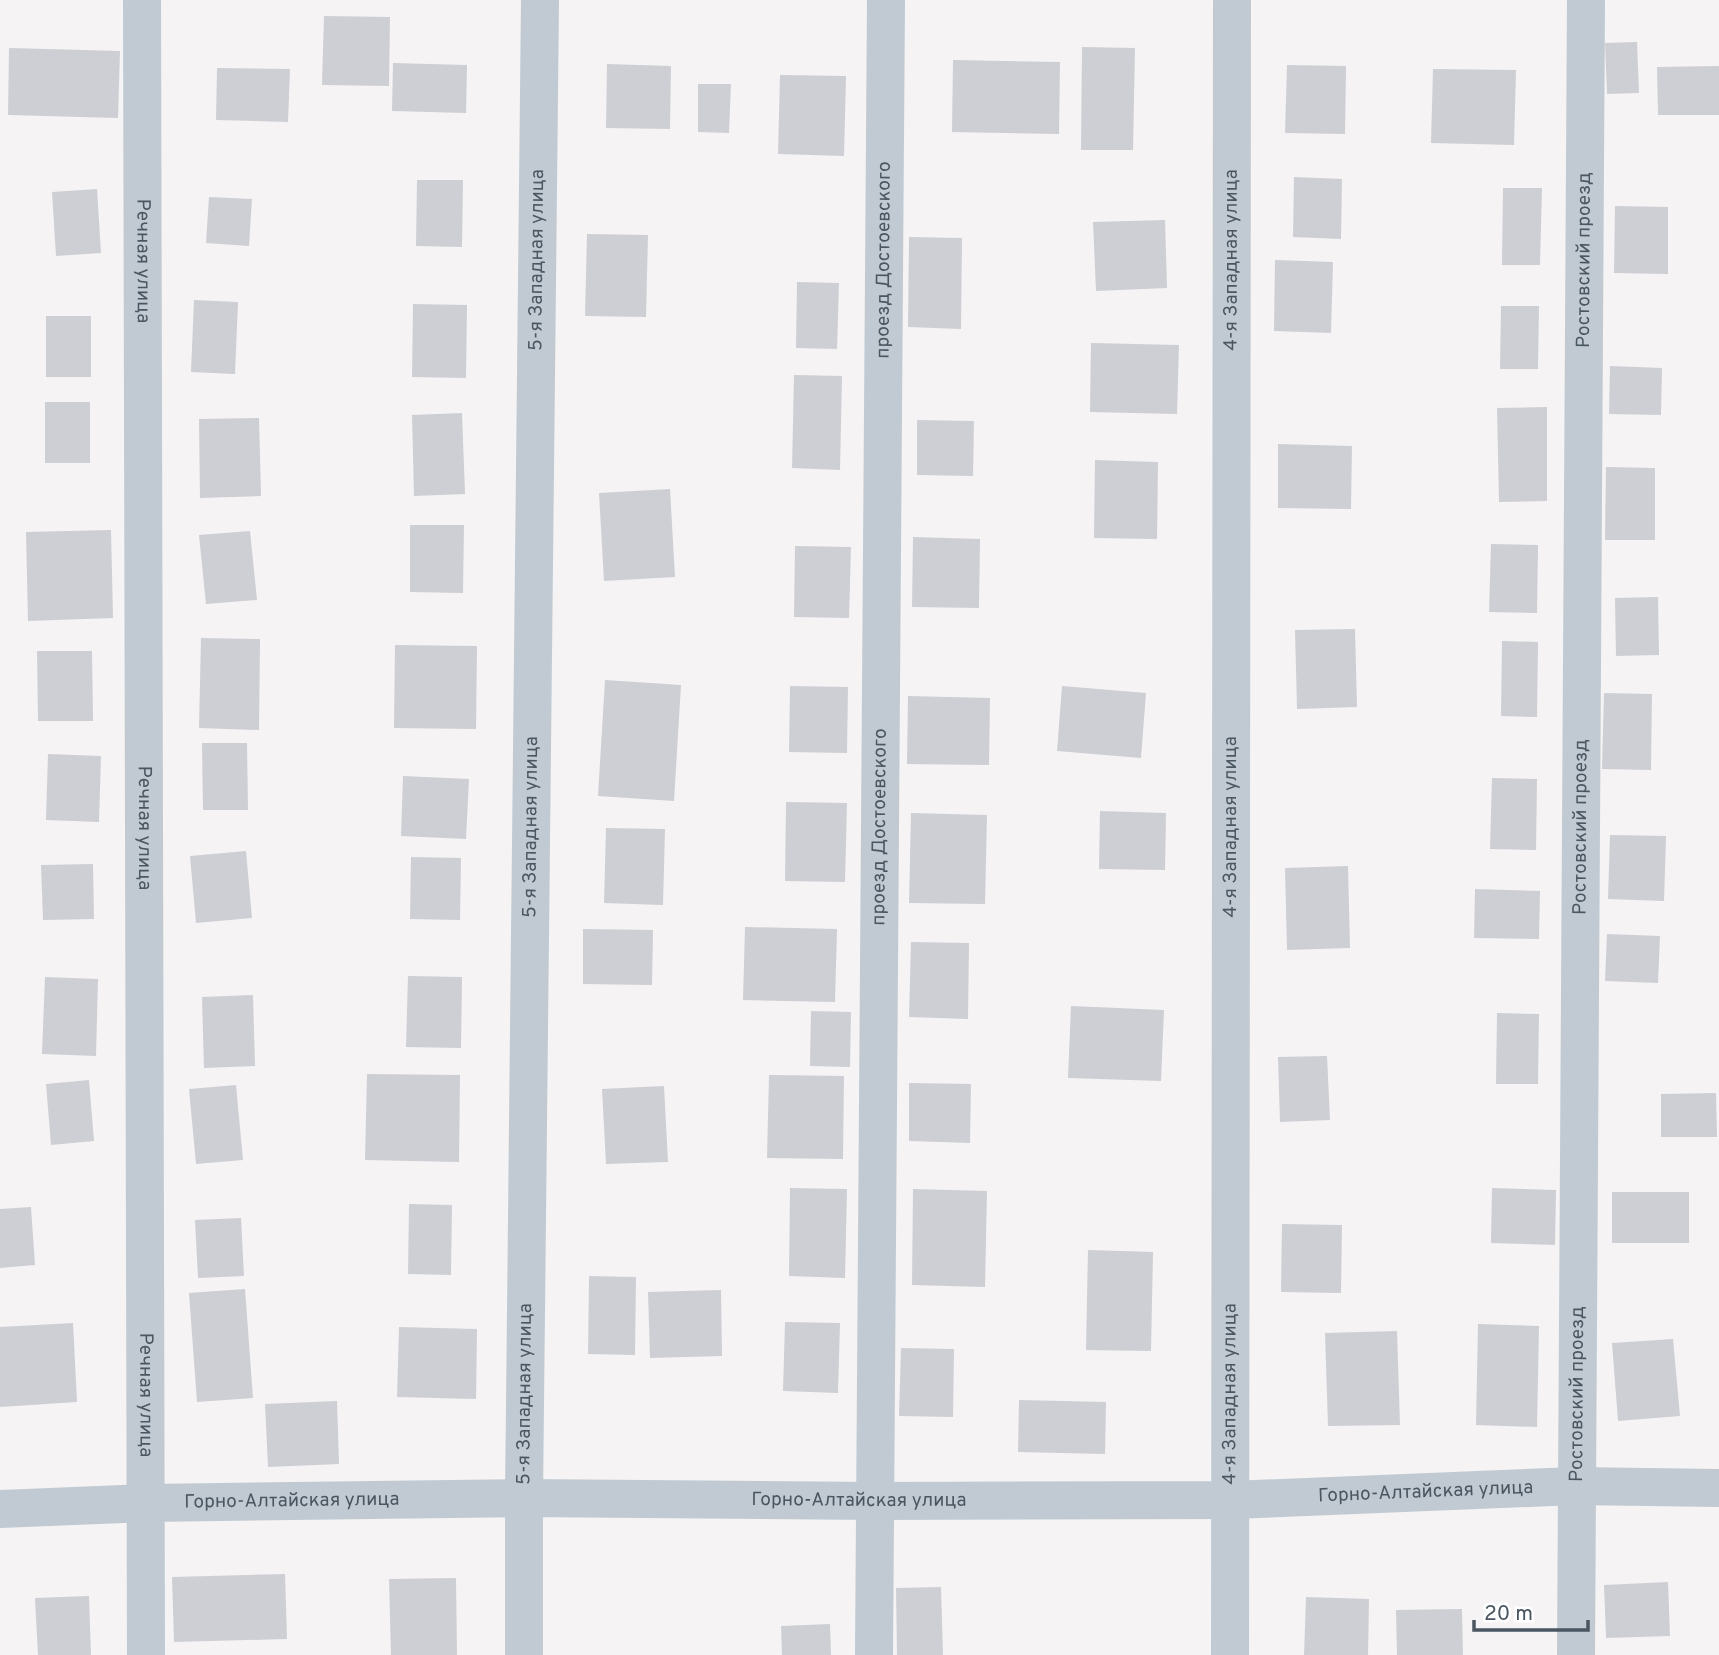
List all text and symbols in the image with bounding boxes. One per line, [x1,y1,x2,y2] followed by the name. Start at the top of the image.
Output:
[871,161,897,359] street label: проезд Достоевского
[524,169,550,351] street label: 5-я Западная улица
[1220,169,1244,351] street label: 4-я Западная улица
[1572,172,1597,348] street label: Ростовский проезд
[130,199,155,323] street label: Речная улица
[867,728,893,926] street label: проезд Достоевского
[518,736,544,918] street label: 5-я Западная улица
[1219,736,1243,918] street label: 4-я Западная улица
[1568,739,1594,915] street label: Ростовский проезд
[132,766,156,890] street label: Речная улица
[512,1303,538,1485] street label: 5-я Западная улица
[1218,1303,1242,1485] street label: 4-я Западная улица
[1565,1306,1590,1482] street label: Ростовский проезд
[133,1333,158,1457] street label: Речная улица
[1318,1476,1534,1508] street label: Горно-Алтайская улица
[184,1488,400,1515] street label: Горно-Алтайская улица
[751,1488,966,1513] street label: Горно-Алтайская улица
[1474,1588,1588,1632] scale bar
[1484,1601,1533,1628] text: 20 m

